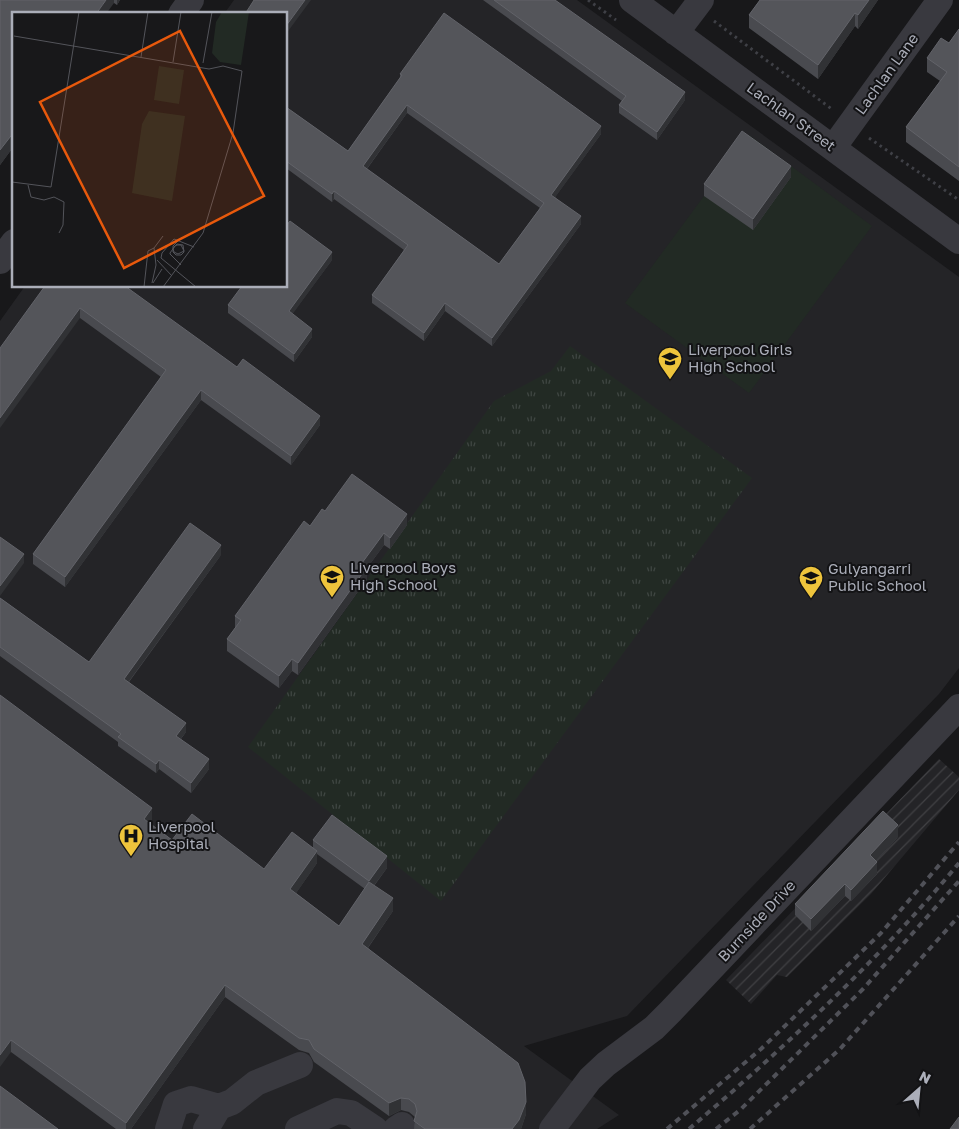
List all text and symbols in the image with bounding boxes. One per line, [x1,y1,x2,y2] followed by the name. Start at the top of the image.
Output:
[12,12,288,288] inset map
[851,29,922,118] street label: Lachlan Lane
[744,78,839,154] street label: Lachlan Street
[688,340,792,375] place label: Liverpool Girls High School
[657,346,683,380] school or university icon: Liverpool Girls High School
[350,558,456,593] place label: Liverpool Boys High School
[828,559,927,594] place label: Gulyangarri Public School
[319,564,345,598] school or university icon: Liverpool Boys High School
[798,565,824,599] school or university icon: Gulyangarri Public School
[148,817,215,852] place label: Liverpool Hospital
[118,823,144,857] hospital icon: Liverpool Hospital
[714,876,799,965] street label: Burnside Drive
[894,1064,944,1114] north arrow
[917,1067,934,1087] text: N

